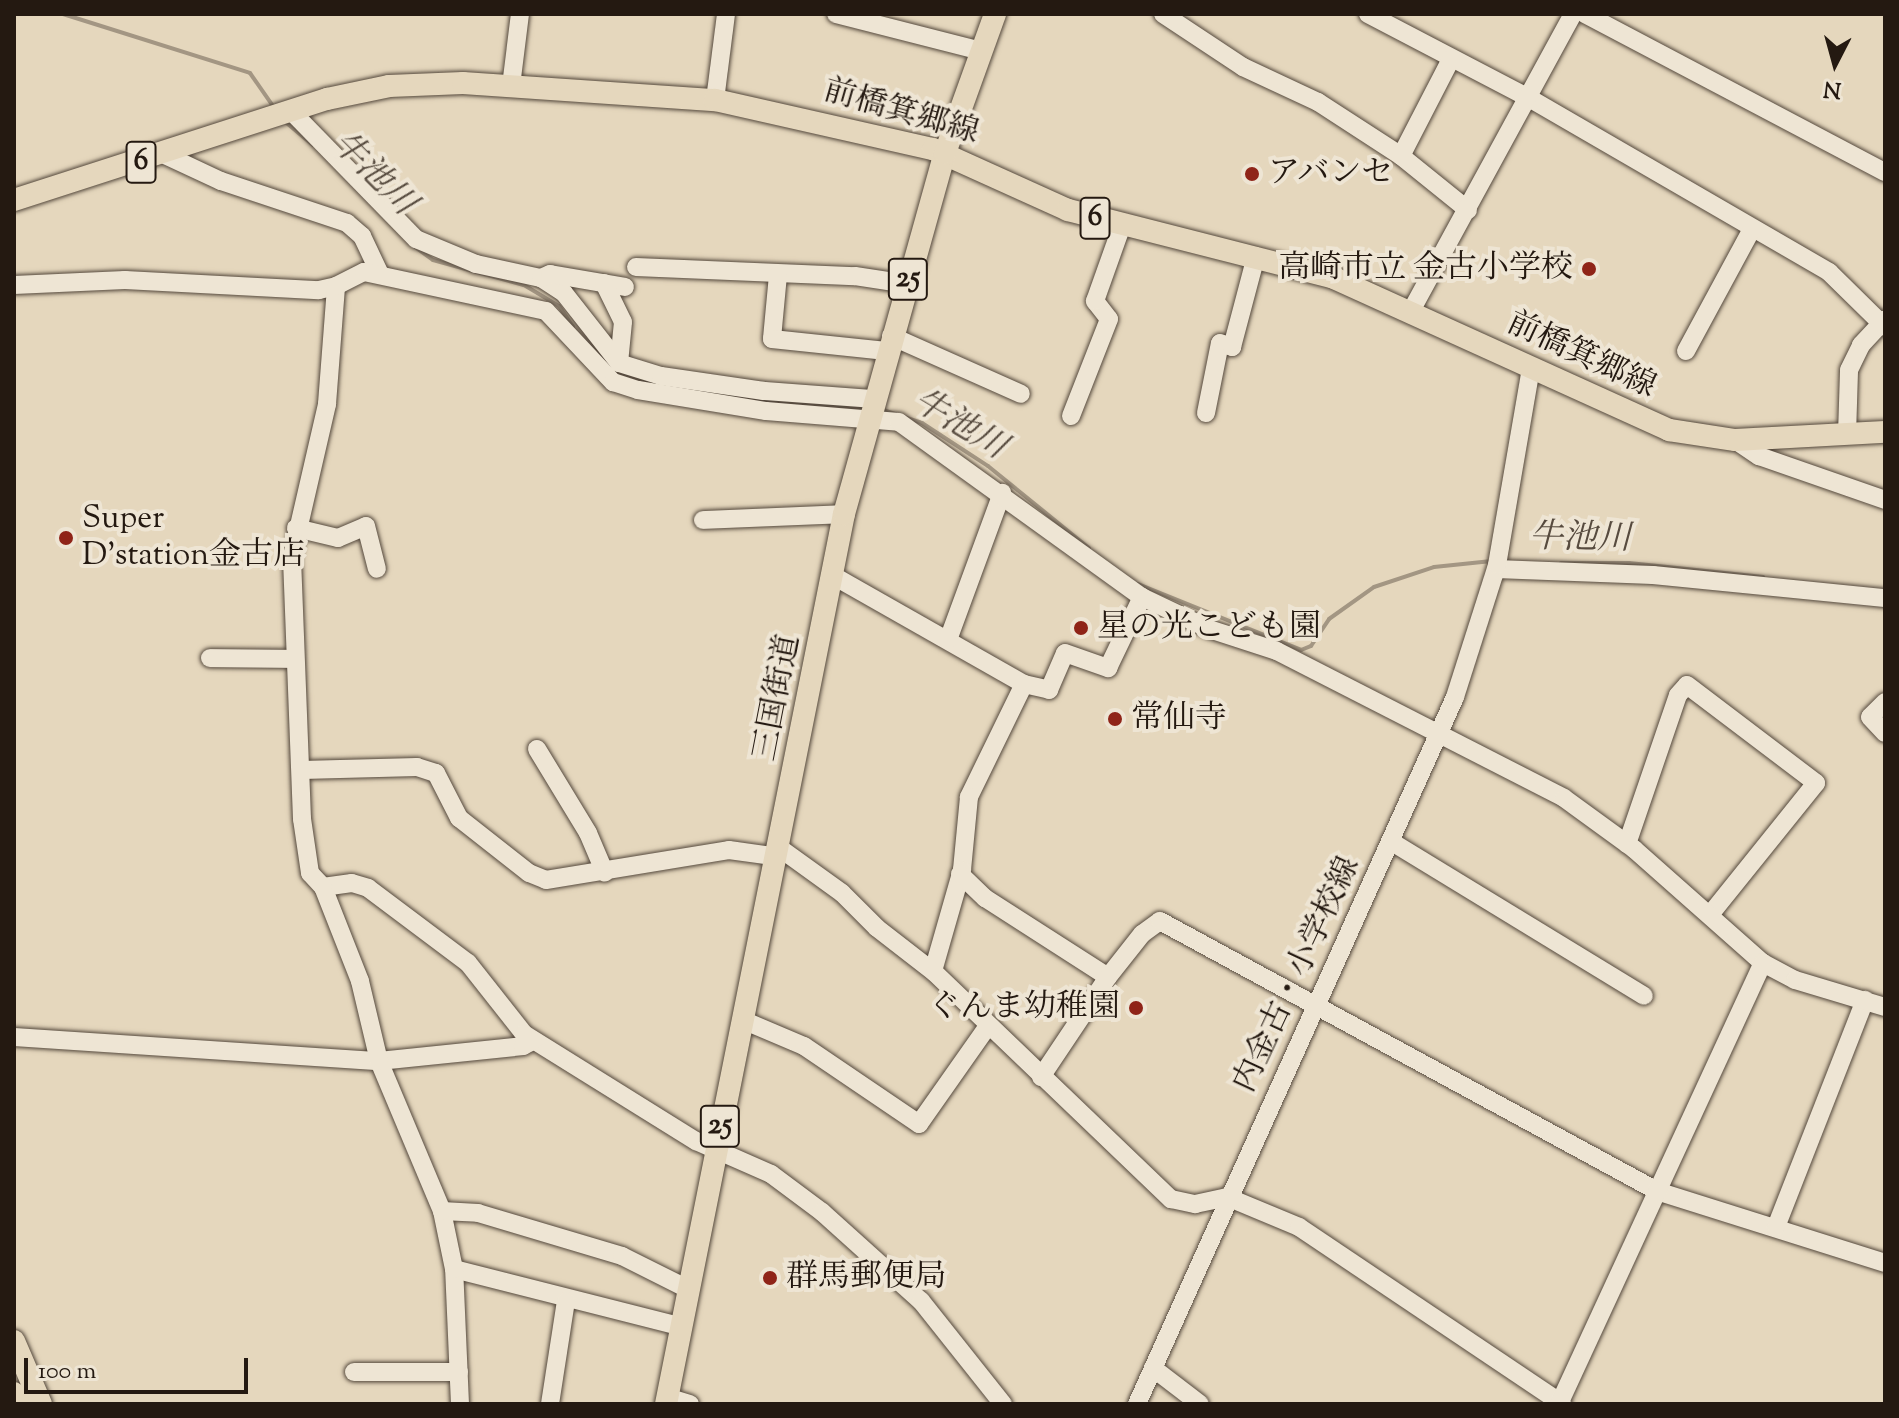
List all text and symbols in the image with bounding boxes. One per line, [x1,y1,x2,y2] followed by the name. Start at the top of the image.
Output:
[1795,24,1875,104] north arrow
[1822,71,1843,105] text: N
[819,72,983,154] street label: 前橋箕郷線
[323,124,423,224] water label: 牛池川
[125,136,157,188] road number: 6
[1268,155,1396,193] place label: アバンセ
[1243,165,1261,183] marker: アバンセ
[1079,192,1111,244] road number: 6
[1278,250,1573,288] place label: 高崎市立 金古小学校
[886,253,930,305] road number: 25
[1580,260,1598,278] marker: 高崎市立 金古小学校
[1500,305,1662,407] street label: 前橋箕郷線
[905,381,1013,469] water label: 牛池川
[82,501,305,576] place label: Super D'station金古店
[1529,518,1631,560] water label: 牛池川
[57,529,75,547] marker: Super D'station金古店
[1097,609,1321,647] place label: 星の光こども園
[1072,619,1090,637] marker: 星の光こども園
[747,632,809,764] street label: 三国街道
[1131,700,1227,738] place label: 常仙寺
[1106,710,1124,728] marker: 常仙寺
[1227,851,1369,1099] street label: 内金古・小学校線
[928,989,1120,1027] place label: ぐんま幼稚園
[1127,999,1145,1017] marker: ぐんま幼稚園
[698,1100,742,1152] road number: 25
[786,1259,946,1297] place label: 群馬郵便局
[761,1269,779,1287] marker: 群馬郵便局
[28,1342,252,1392] scale bar
[38,1355,96,1389] text: 100 m

